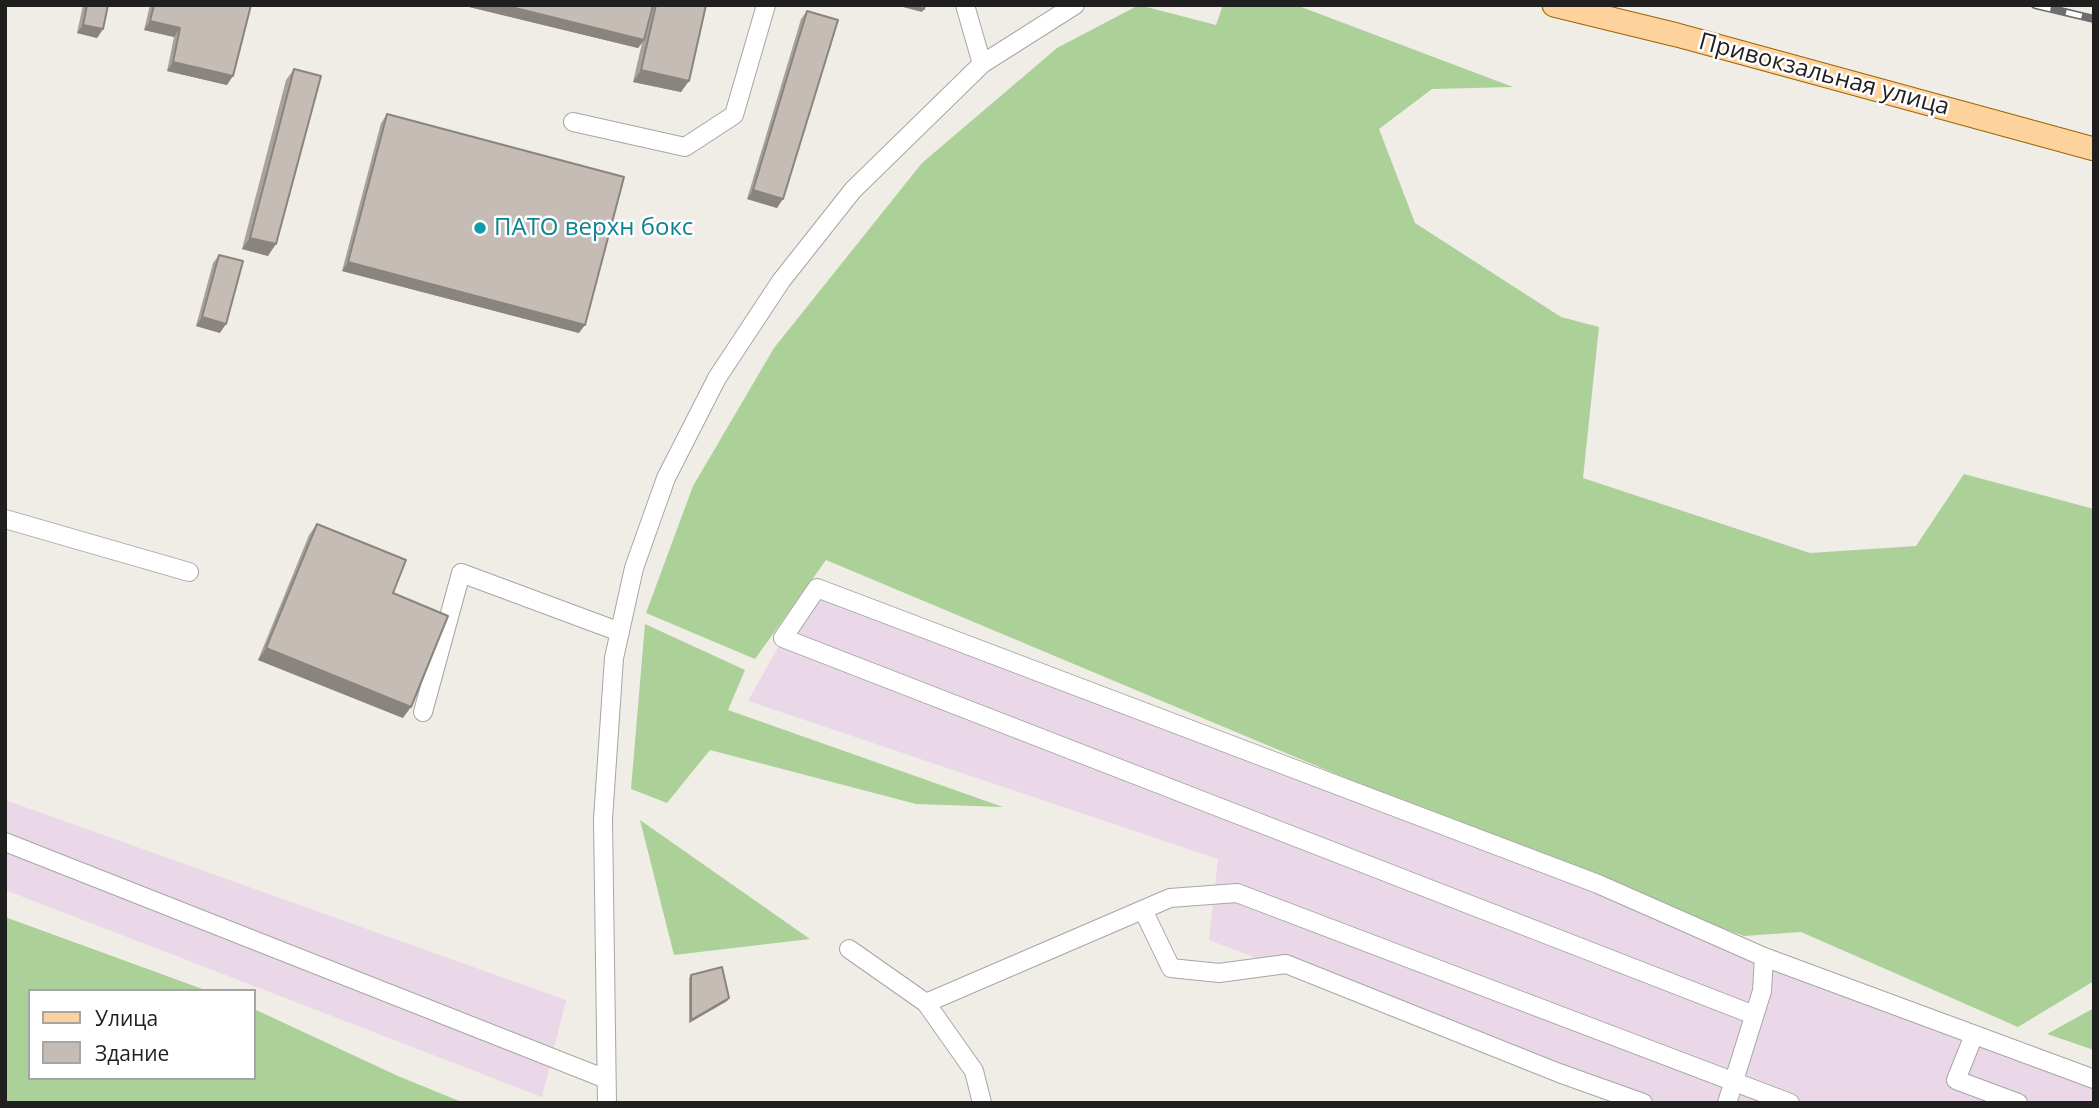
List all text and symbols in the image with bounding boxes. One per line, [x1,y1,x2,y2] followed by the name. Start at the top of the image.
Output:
[1696,28,1952,122] street label: Привокзальная улица
[494,214,693,242] place label: ПАТО верхн бокс
[472,220,488,236] marker: ПАТО верхн бокс
[28,989,256,1080] legend
[95,1004,158,1032] text: Улица
[95,1039,169,1067] text: Здание

